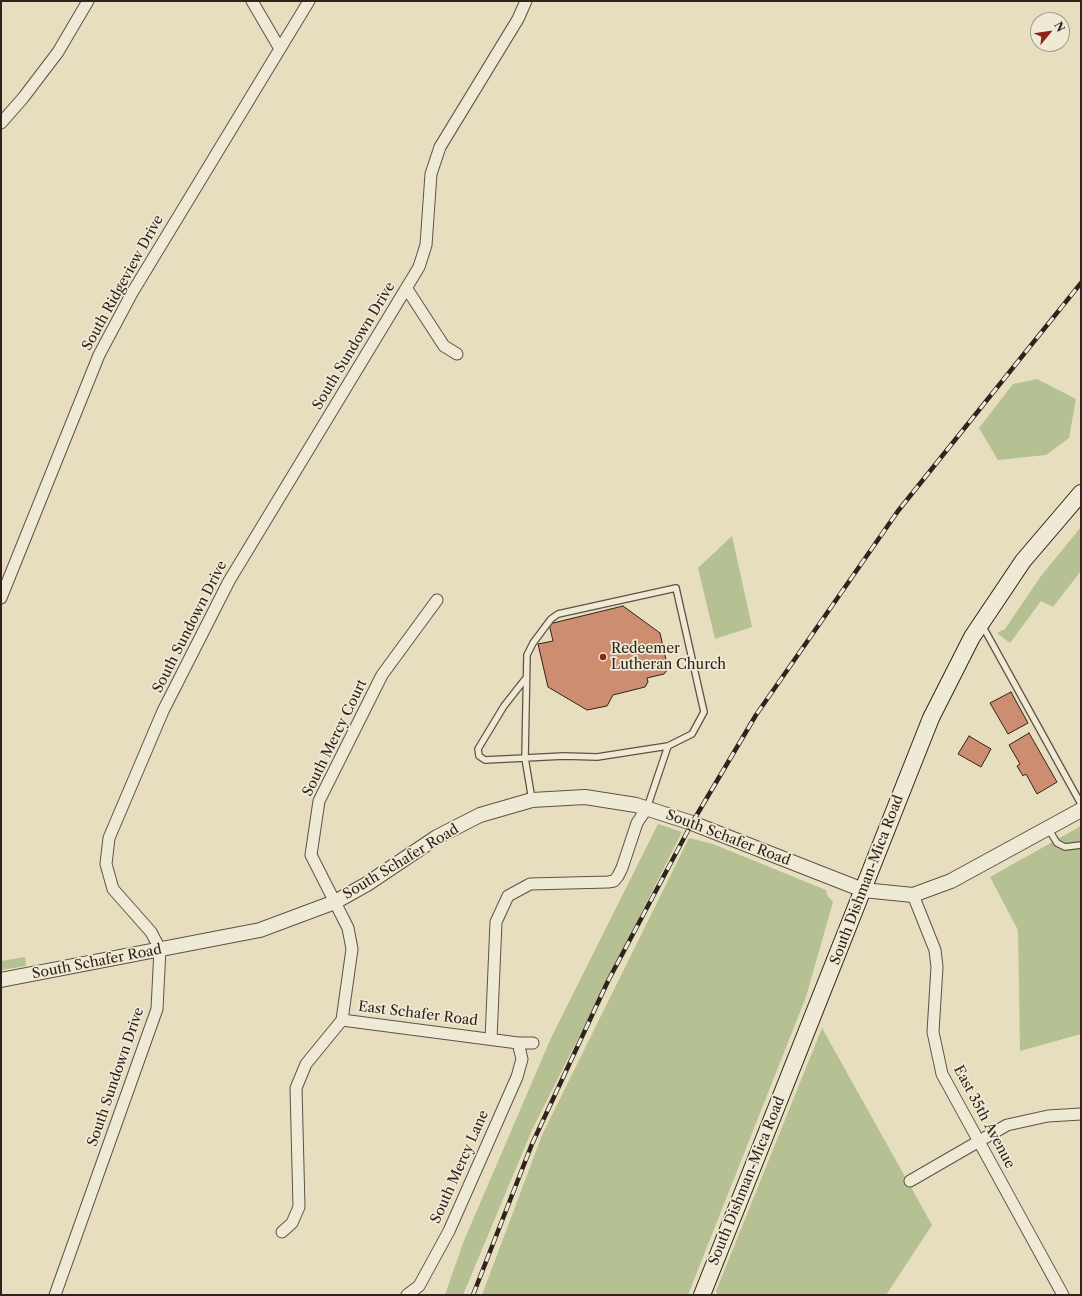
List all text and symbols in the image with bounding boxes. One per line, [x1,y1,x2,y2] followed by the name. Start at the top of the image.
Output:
[1030,12,1070,52] north arrow
[1051,19,1068,34] text: N
[79,212,167,354] street label: South Ridgeview Drive
[309,279,399,413] street label: South Sundown Drive
[149,558,231,696] street label: South Sundown Drive
[611,641,726,674] place label: Redeemer Lutheran Church
[598,652,608,662] marker: Redeemer Lutheran Church
[299,677,371,799] street label: South Mercy Court
[827,793,907,967] street label: South Dishman-Mica Road
[663,807,793,869] street label: South Schafer Road
[340,821,462,903] street label: South Schafer Road
[31,941,163,983] street label: South Schafer Road
[357,998,479,1030] street label: East Schafer Road
[84,1005,148,1149] street label: South Sundown Drive
[950,1063,1018,1171] street label: East 35th Avenue
[705,1094,789,1268] street label: South Dishman-Mica Road
[427,1108,493,1226] street label: South Mercy Lane

